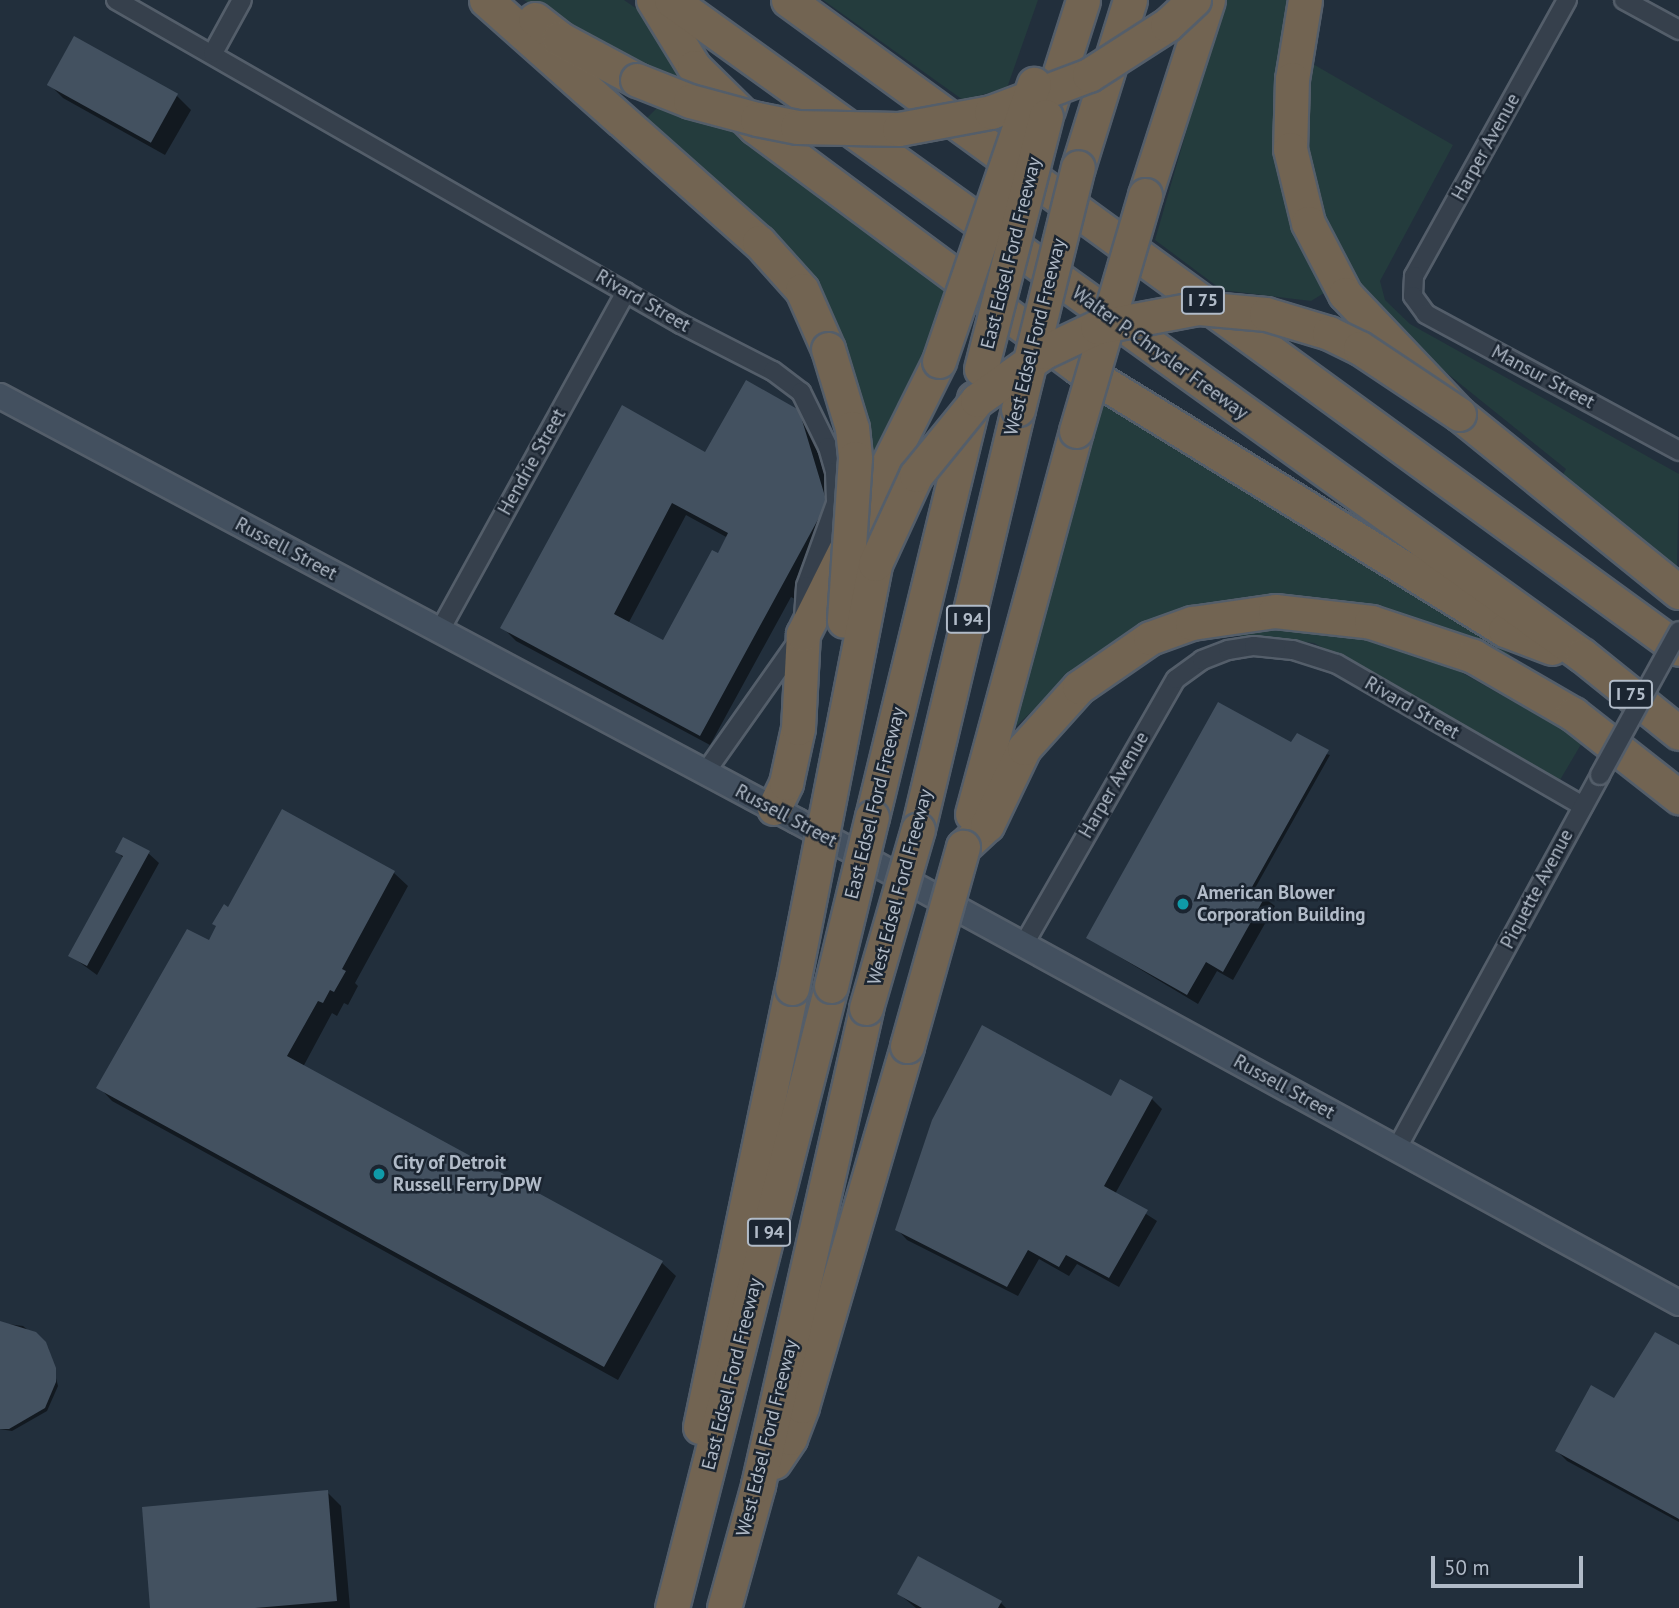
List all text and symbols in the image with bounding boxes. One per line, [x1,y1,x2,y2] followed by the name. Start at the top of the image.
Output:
[1447,89,1525,205] street label: Harper Avenue
[976,155,1046,351] street label: East Edsel Ford Freeway
[1000,236,1070,438] street label: West Edsel Ford Freeway
[592,265,694,337] street label: Rivard Street
[1067,281,1253,425] street label: Walter P. Chrysler Freeway
[1180,286,1226,314] road number: I 75
[1488,340,1598,414] street label: Mansur Street
[493,405,571,519] street label: Hendrie Street
[231,513,341,585] street label: Russell Street
[945,604,991,634] road number: I 94
[1361,672,1463,744] street label: Rivard Street
[1608,680,1654,708] road number: I 75
[840,705,910,901] street label: East Edsel Ford Freeway
[1074,728,1154,842] street label: Harper Avenue
[731,780,841,852] street label: Russell Street
[863,787,937,987] street label: West Edsel Ford Freeway
[1496,825,1578,953] street label: Piquette Avenue
[1197,882,1366,926] place label: American Blower Corporation Building
[1175,896,1191,912] marker: American Blower Corporation Building
[1230,1050,1338,1124] street label: Russell Street
[393,1152,542,1196] place label: City of Detroit Russell Ferry DPW
[371,1166,387,1182] marker: City of Detroit Russell Ferry DPW
[746,1218,792,1246] road number: I 94
[697,1276,767,1472] street label: East Edsel Ford Freeway
[732,1337,802,1539] street label: West Edsel Ford Freeway
[1434,1542,1586,1586] scale bar
[1444,1554,1490,1581] text: 50 m

